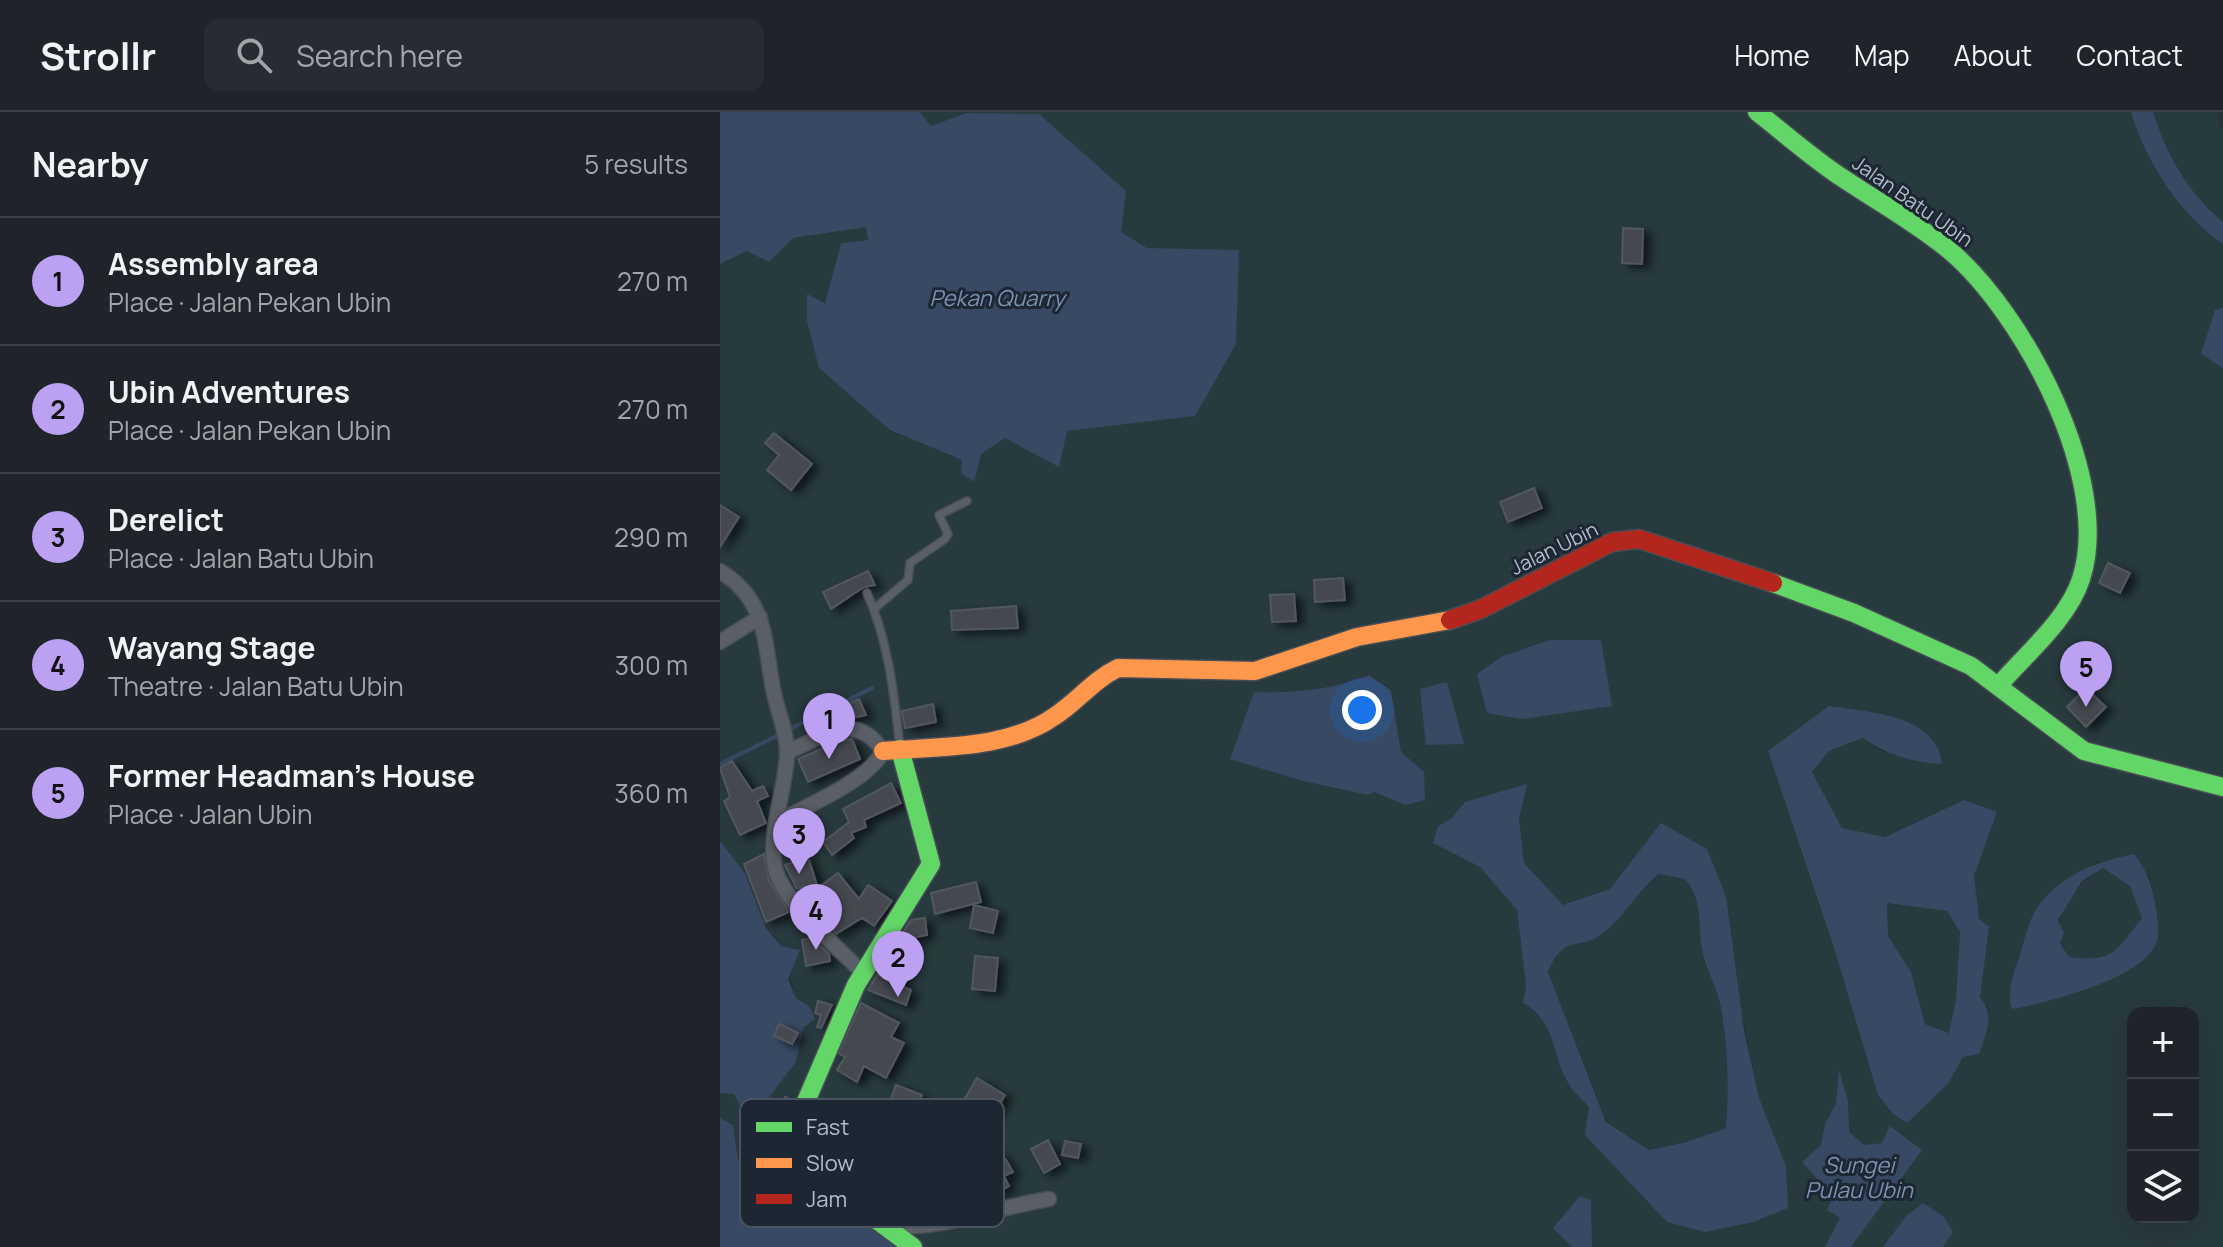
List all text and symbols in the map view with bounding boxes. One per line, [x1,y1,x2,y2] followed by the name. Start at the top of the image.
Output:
[204,19,764,91] search box
[40,29,156,81] text: Strollr
[232,33,276,77] icon: search
[296,35,463,76] text: Search here
[1734,36,1810,74] text: Home
[1854,36,1910,74] text: Map
[1954,36,2032,74] text: About
[2076,36,2183,74] text: Contact
[32,141,148,187] text: Nearby
[584,146,688,182] text: 5 results
[1847,149,1979,253] street label: Jalan Batu Ubin
[108,243,319,284] text: Assembly area
[52,263,64,299] text: 1
[617,263,688,299] text: 270 m
[929,283,1068,313] water label: Pekan Quarry
[108,284,391,320] text: Place · Jalan Pekan Ubin
[108,371,350,412] text: Ubin Adventures
[50,391,66,427] text: 2
[617,391,688,427] text: 270 m
[108,412,391,448] text: Place · Jalan Pekan Ubin
[108,499,224,540] text: Derelict
[1506,515,1602,581] street label: Jalan Ubin
[50,519,66,555] text: 3
[614,519,688,555] text: 290 m
[108,540,374,576] text: Place · Jalan Batu Ubin
[108,627,316,668] text: Wayang Stage
[2060,641,2112,707] pin: 5
[50,647,66,683] text: 4
[615,647,688,683] text: 300 m
[108,668,404,704] text: Theatre · Jalan Batu Ubin
[1342,690,1382,730] your location
[803,693,855,759] pin: 1
[108,755,475,796] text: Former Headman's House
[50,775,66,811] text: 5
[614,775,688,811] text: 360 m
[108,796,313,832] text: Place · Jalan Ubin
[773,808,825,874] pin: 3
[790,884,842,950] pin: 4
[872,931,924,997] pin: 2
[2127,1007,2199,1223] map controls
[2127,1007,2199,1079] button: +
[2127,1079,2199,1151] button: −
[740,1099,1004,1227] legend
[806,1112,849,1142] text: Fast
[806,1148,854,1178] text: Slow
[1805,1150,1914,1205] water label: Sungei Pulau Ubin
[2127,1151,2199,1223] button: layers
[806,1184,847,1214] text: Jam

